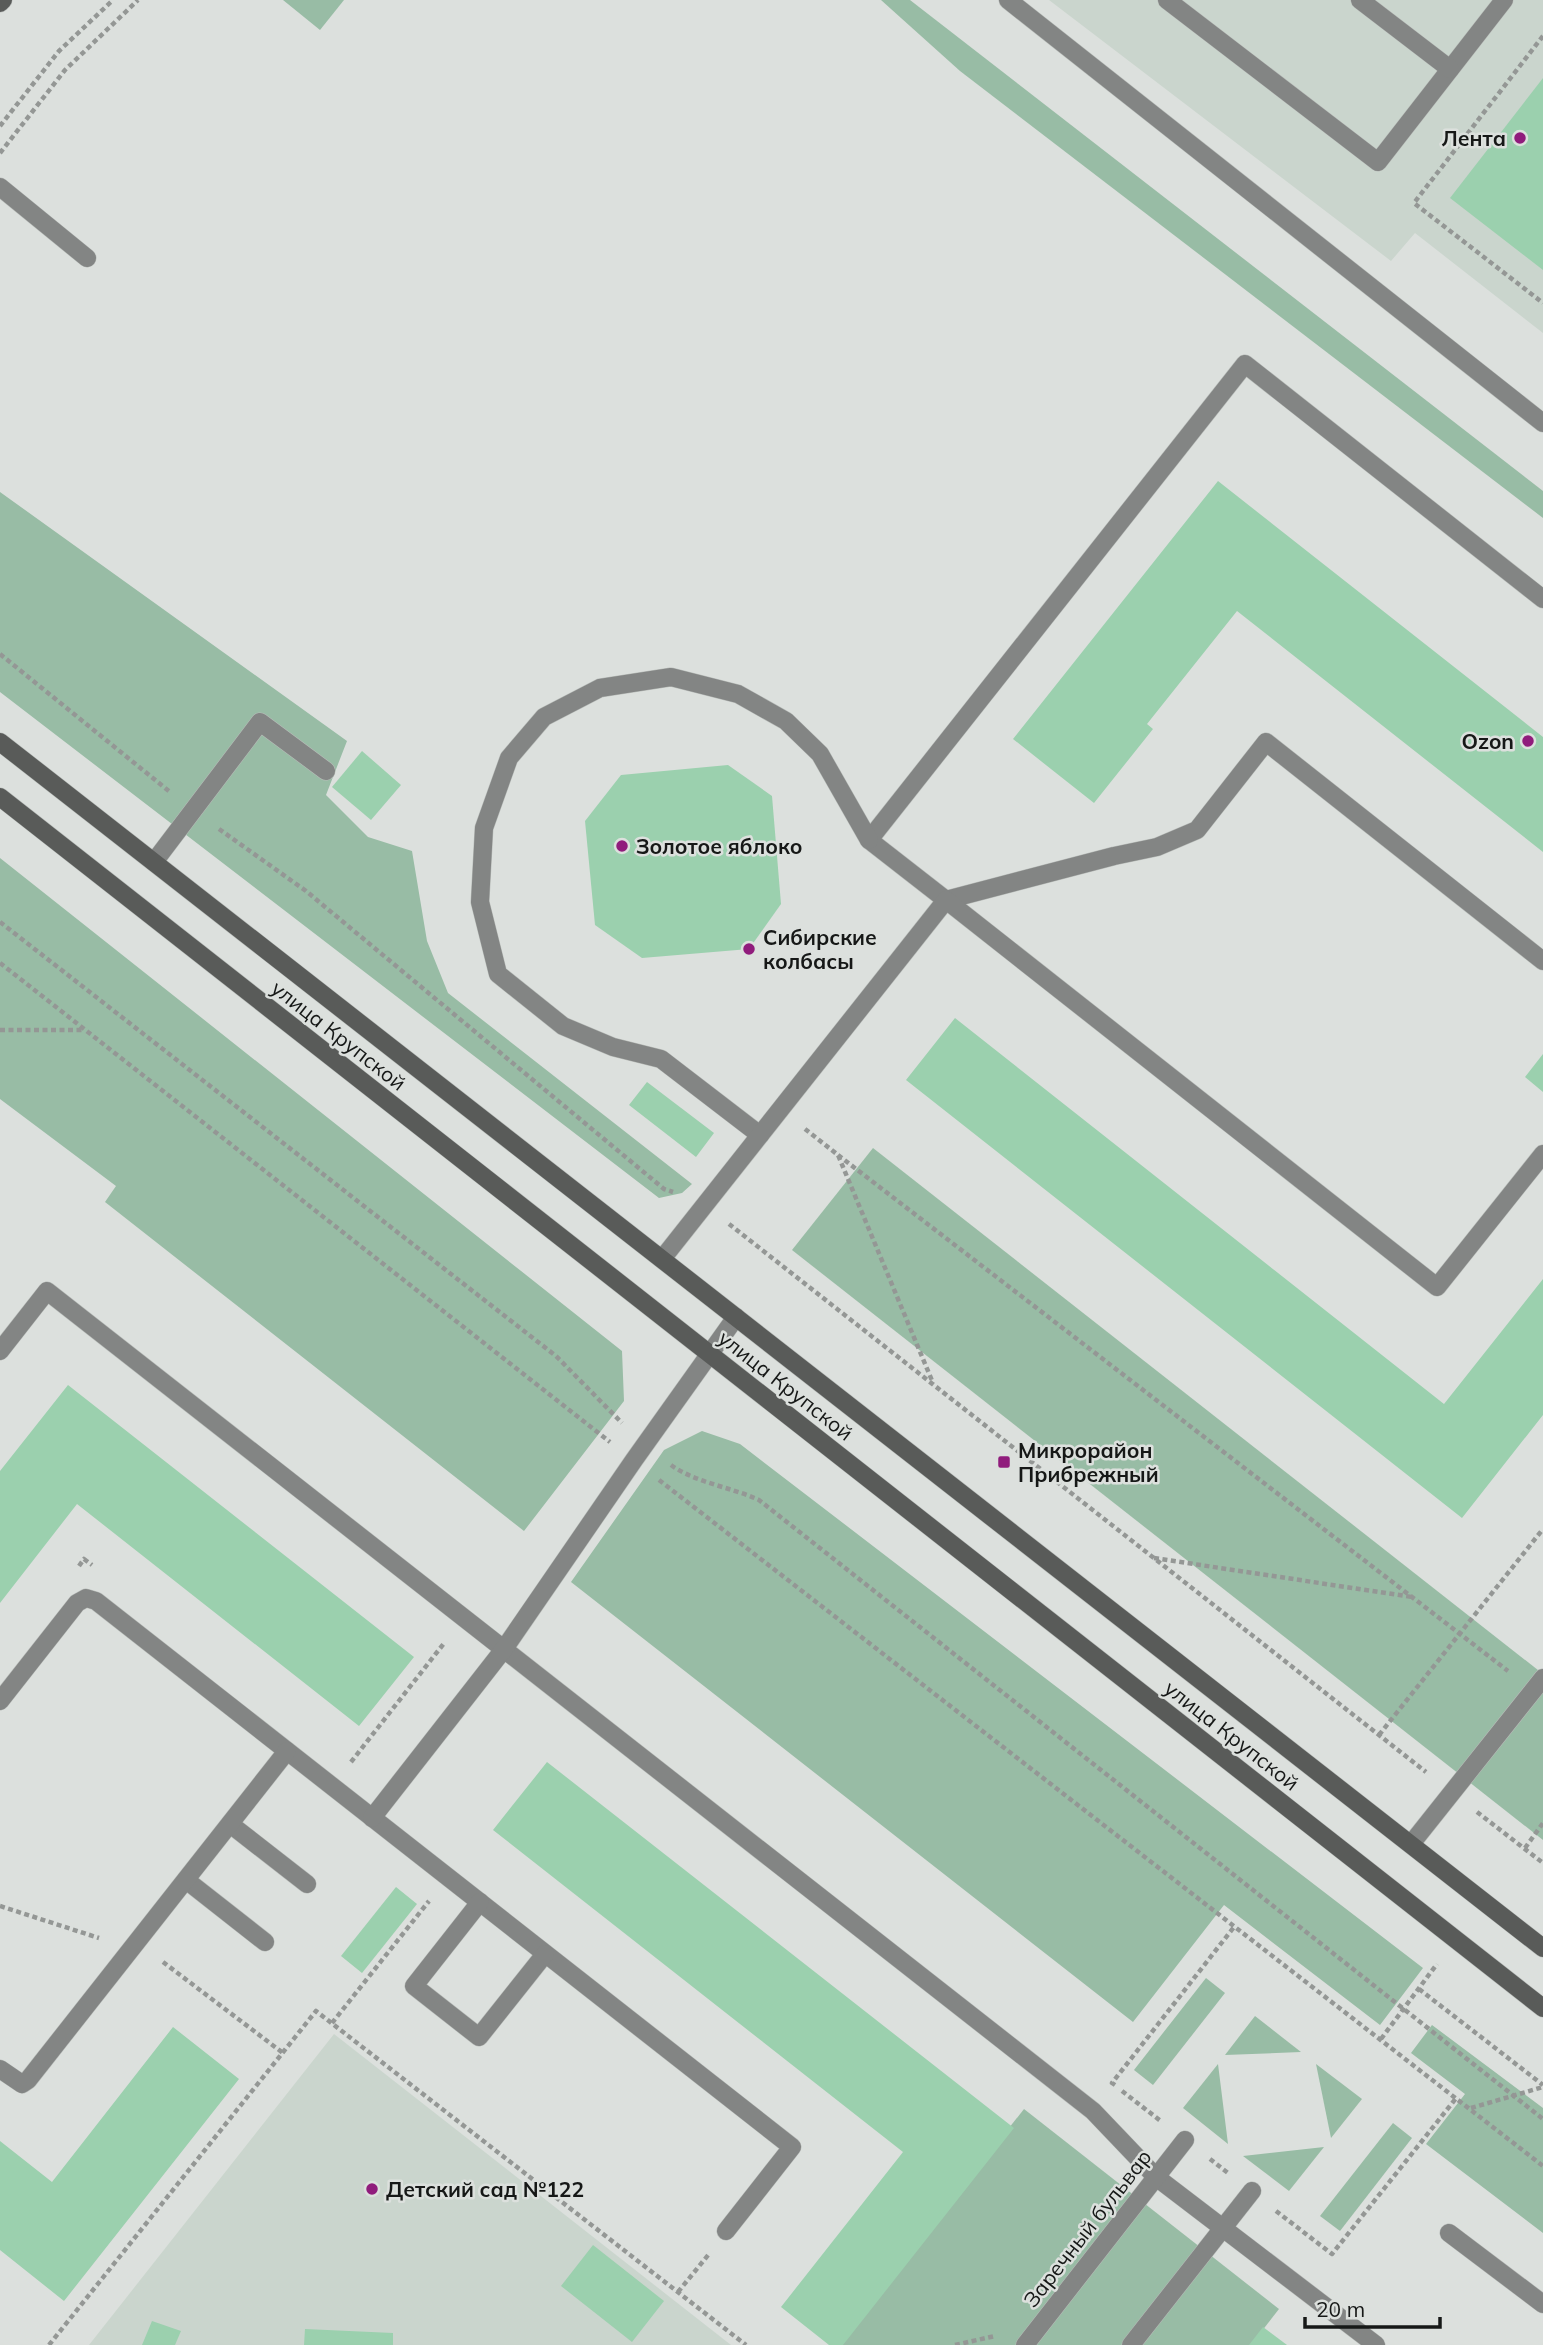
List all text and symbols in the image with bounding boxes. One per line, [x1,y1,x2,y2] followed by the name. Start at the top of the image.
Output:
[1442,125,1506,151] place label: Лента
[1512,130,1528,146] marker: Лента
[1462,728,1514,754] place label: Ozon
[1520,733,1536,749] marker: Ozon
[636,833,803,859] place label: Золотое яблоко
[614,838,630,854] marker: Золотое яблоко
[763,924,877,974] place label: Сибирские колбасы
[741,941,757,957] marker: Сибирские колбасы
[267,974,411,1096] street label: улица Крупской
[714,1324,858,1446] street label: улица Крупской
[1018,1437,1159,1487] place label: Микрорайон Прибрежный
[996,1454,1012,1470] marker: Микрорайон Прибрежный
[1160,1674,1304,1796] street label: улица Крупской
[1017,2144,1157,2312] street label: Заречный бульвар
[386,2176,584,2202] place label: Детский сад №122
[364,2181,380,2197] marker: Детский сад №122
[1305,2286,1440,2330] scale bar
[1316,2296,1365,2322] text: 20 m

